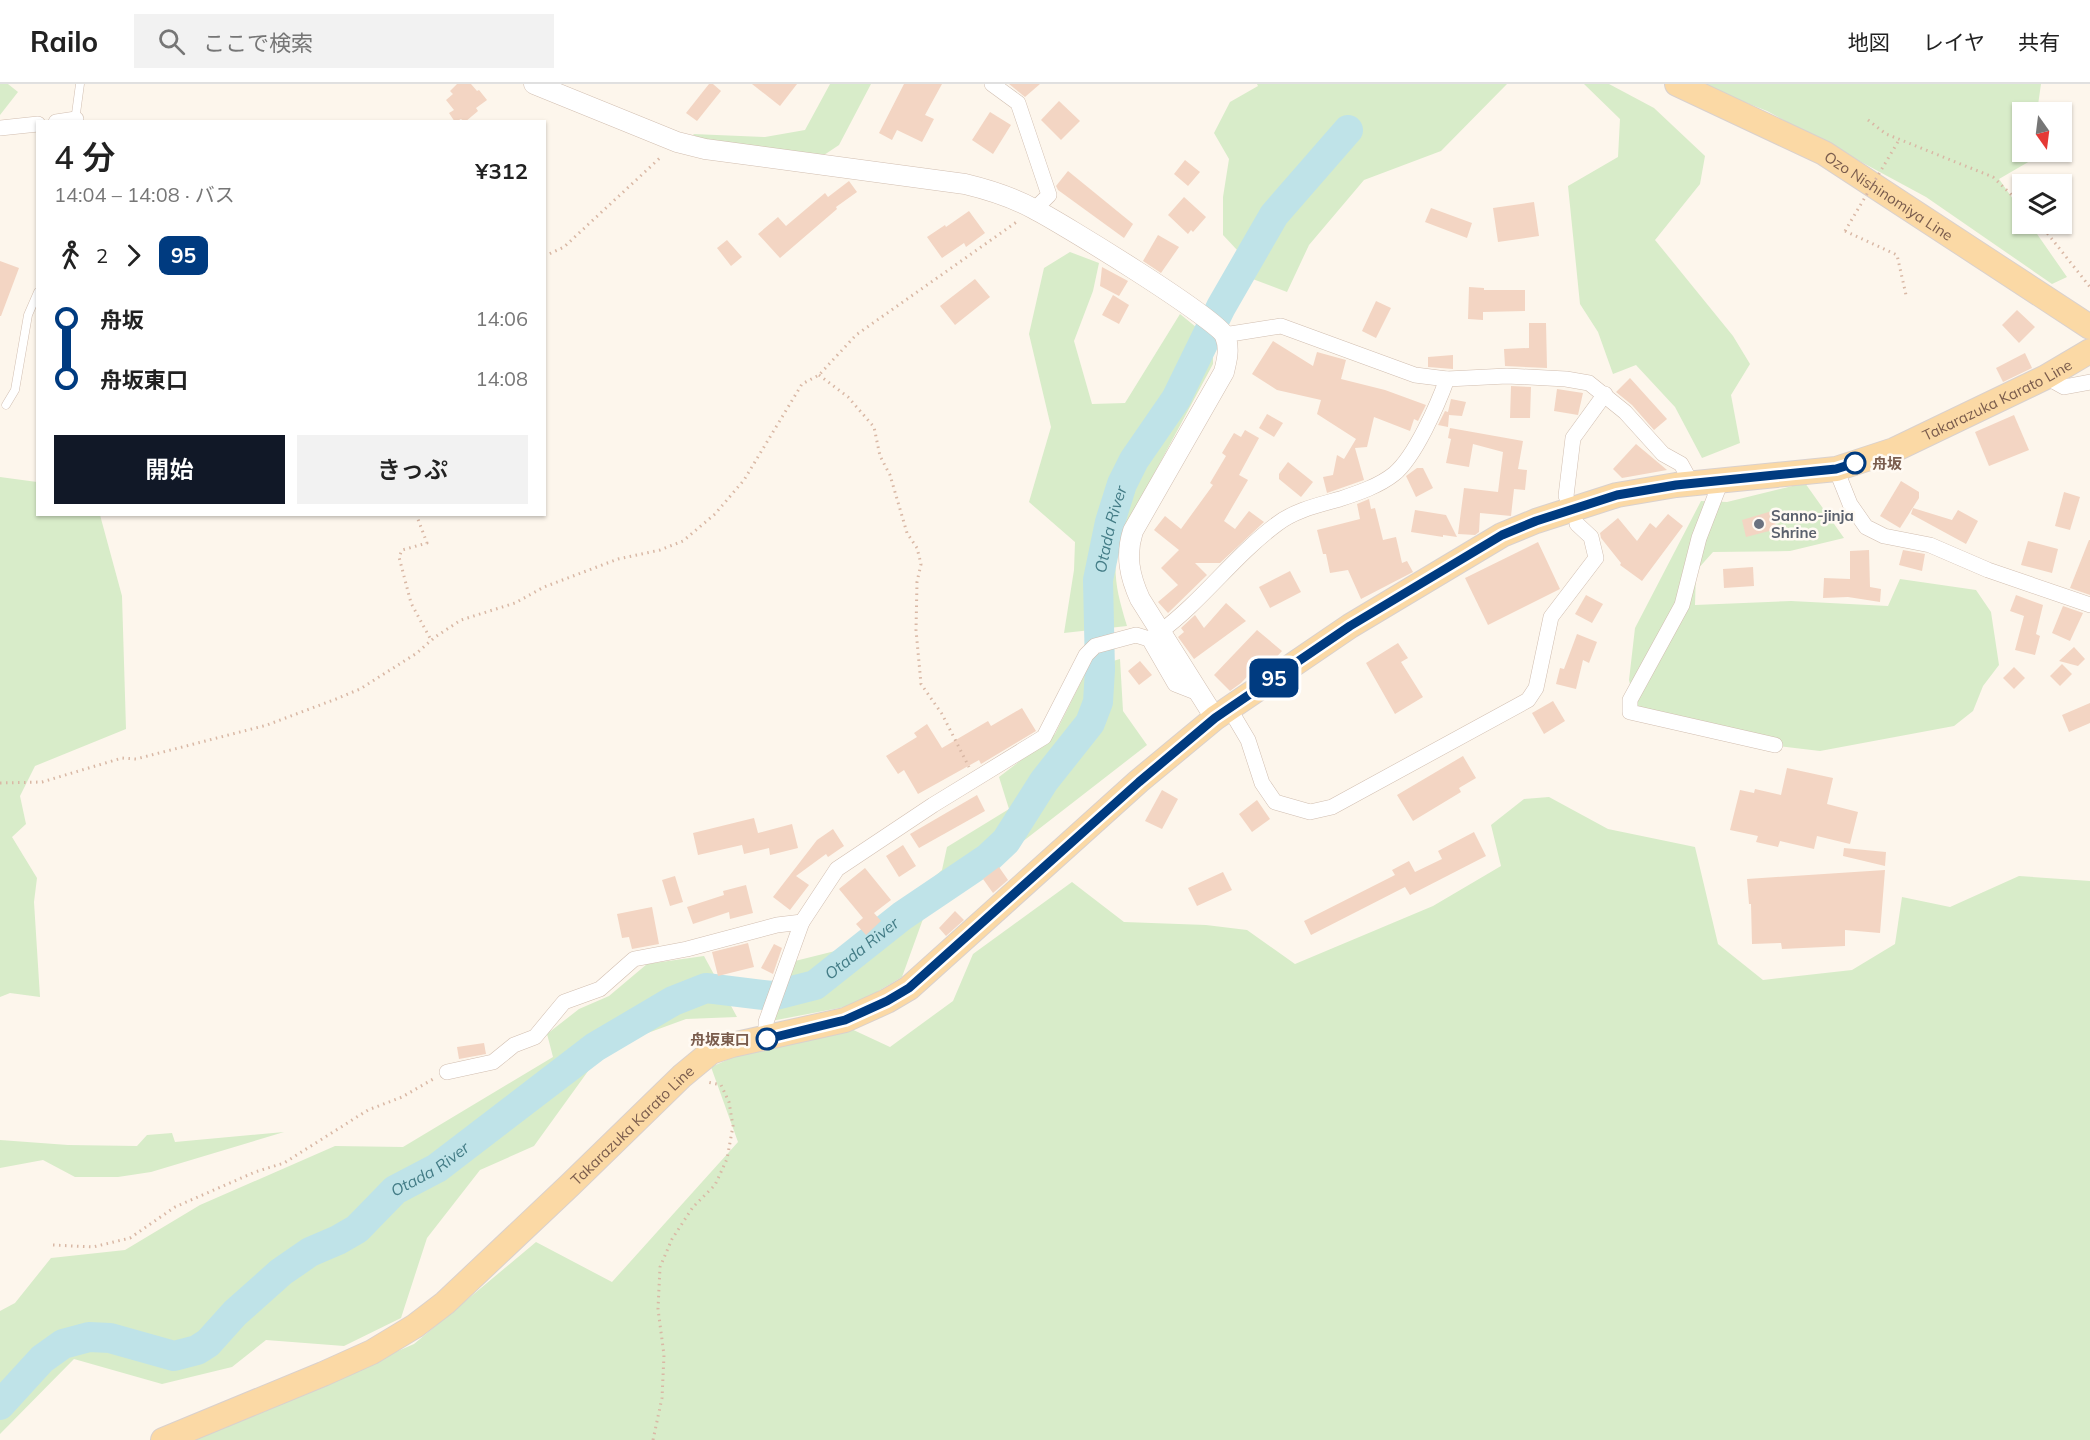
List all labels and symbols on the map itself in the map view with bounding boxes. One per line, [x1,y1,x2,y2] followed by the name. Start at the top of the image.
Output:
[2012,102,2072,162] north arrow
[1821,146,1957,244] street label: Ozo Nishinomiya Line
[1919,354,2075,445] street label: Takarazuka Karato Line
[1844,452,1866,474] marker: 舟坂
[1872,454,1902,473] place label: 舟坂
[1090,482,1131,574] water label: Otada River
[1771,506,1854,542] place label: Sanno-jinja Shrine
[1752,517,1766,531] marker: Sanno-jinja Shrine
[1247,658,1301,698] line badge: 95
[820,912,903,984] water label: Otada River
[756,1028,778,1050] marker: 舟坂東口
[690,1030,750,1049] place label: 舟坂東口
[566,1061,697,1189] street label: Takarazuka Karato Line
[387,1136,474,1201] water label: Otada River

